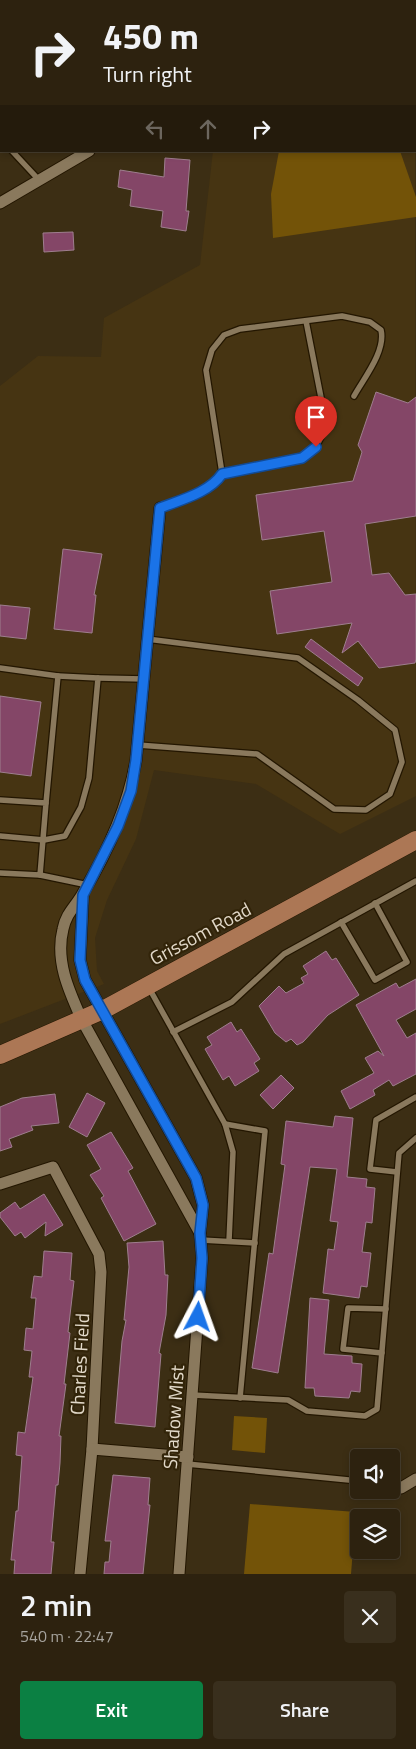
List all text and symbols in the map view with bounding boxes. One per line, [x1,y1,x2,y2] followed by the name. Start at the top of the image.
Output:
[103,9,199,63] text: 450 m
[20,20,85,85] icon: right
[103,57,192,91] text: Turn right
[141,115,169,143] icon: left
[194,115,222,143] icon: ahead
[247,115,275,143] icon: right
[295,396,337,447] pin
[302,403,330,431] icon: arrive
[144,894,256,972] street label: Grissom Road
[171,1290,223,1342] position arrow
[62,1312,96,1416] street label: Charles Field
[155,1364,191,1470] street label: Shadow Mist
[350,1449,400,1559] map controls
[350,1449,400,1499] button: sound
[350,1509,400,1559] button: layers
[20,1582,92,1628] text: 2 min
[344,1591,396,1643] button: close
[20,1624,114,1648] text: 540 m · 22:47
[20,1681,203,1739] button: Exit
[213,1681,396,1739] button: Share

